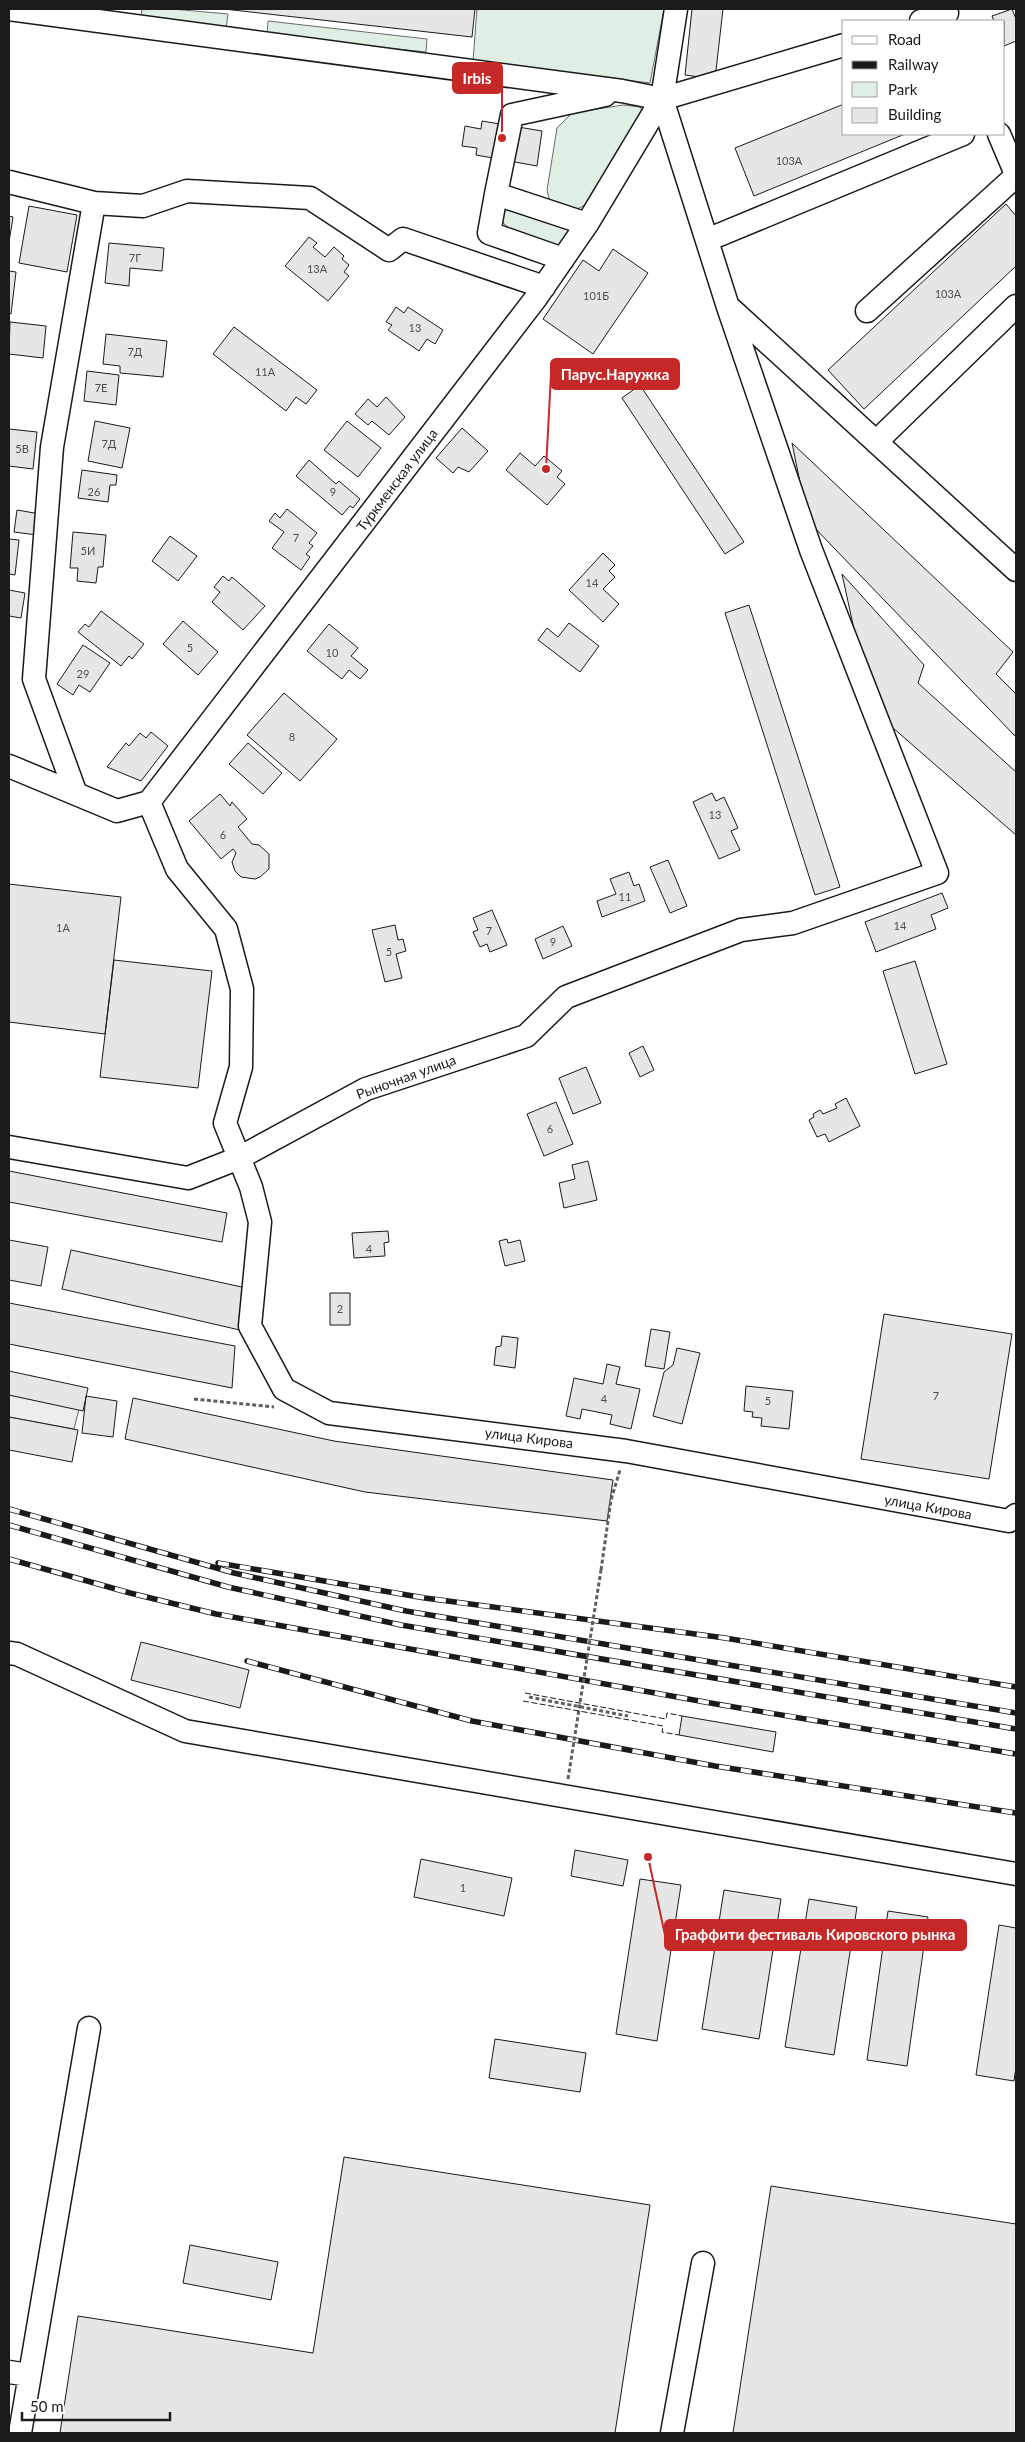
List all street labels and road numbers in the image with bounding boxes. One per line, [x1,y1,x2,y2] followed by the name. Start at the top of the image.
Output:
[352,425,441,534] street label: Туркменская улица
[354,1051,458,1102] street label: Рыночная улица
[484,1424,574,1451] street label: улица Кирова
[883,1490,973,1523] street label: улица Кирова

